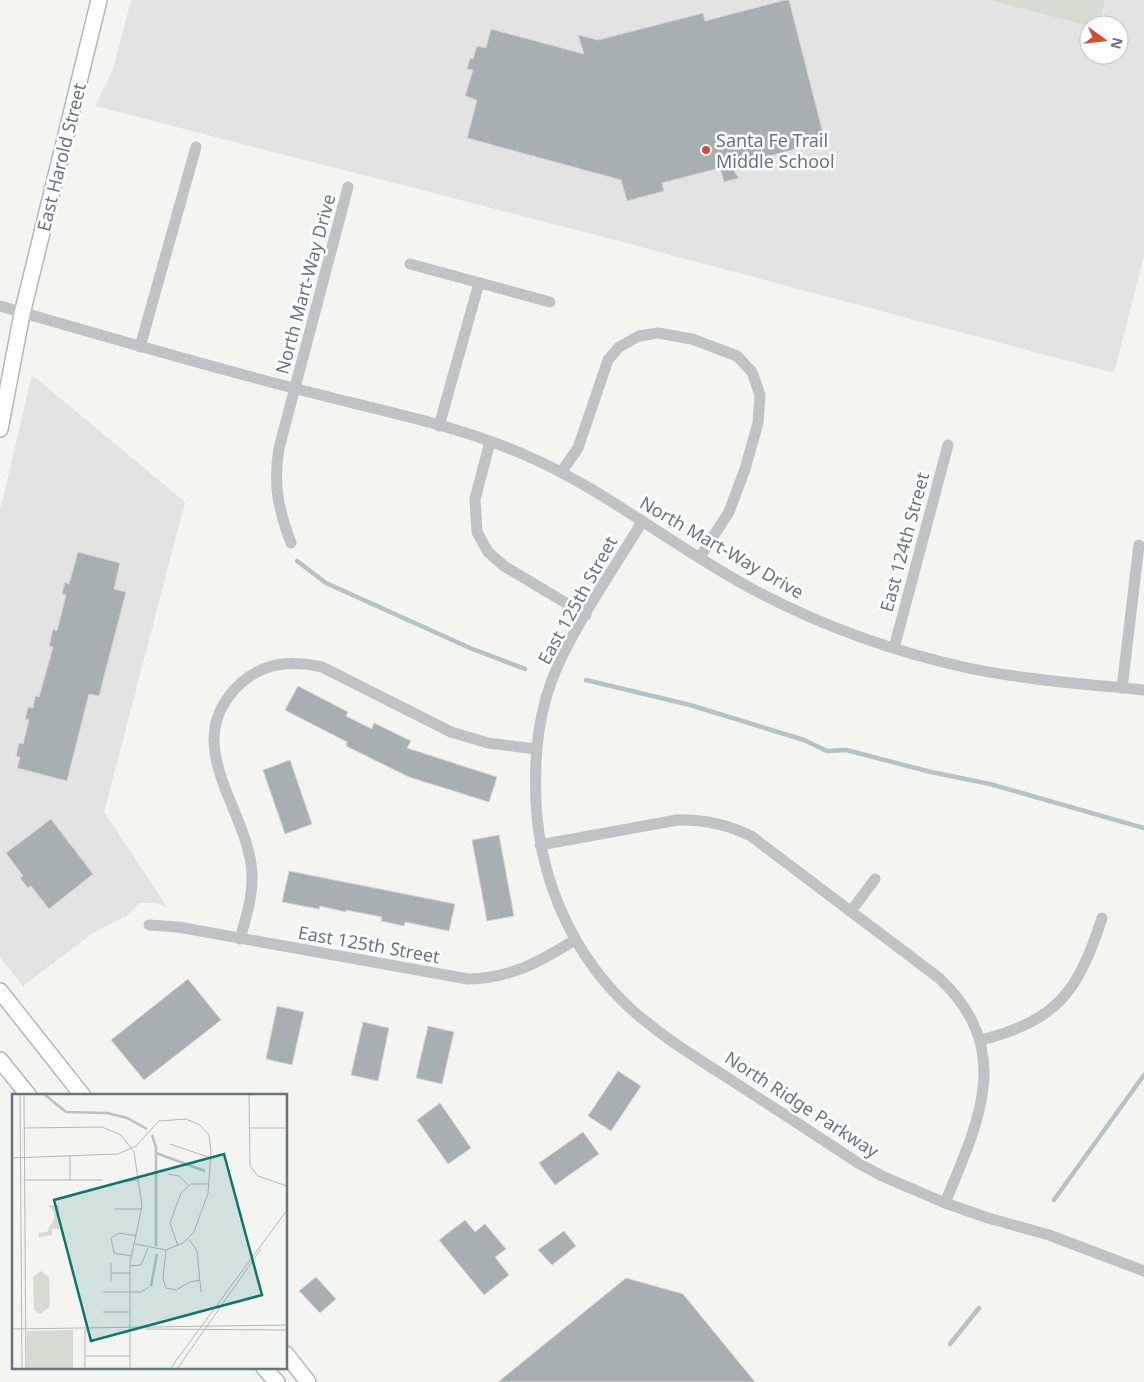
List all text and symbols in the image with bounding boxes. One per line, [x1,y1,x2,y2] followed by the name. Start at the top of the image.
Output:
[1079,15,1129,65] north arrow
[1106,36,1128,51] text: N
[31,80,91,234] street label: East Harold Street
[716,128,835,173] place label: Santa Fe Trail Middle School
[700,144,712,156] marker: Santa Fe Trail Middle School
[269,191,341,377] street label: North Mart-Way Drive
[874,469,934,614] street label: East 124th Street
[636,490,808,604] street label: North Mart-Way Drive
[532,531,622,669] street label: East 125th Street
[296,920,442,968] street label: East 125th Street
[721,1045,884,1163] street label: North Ridge Parkway
[12,1094,288,1370] inset map

